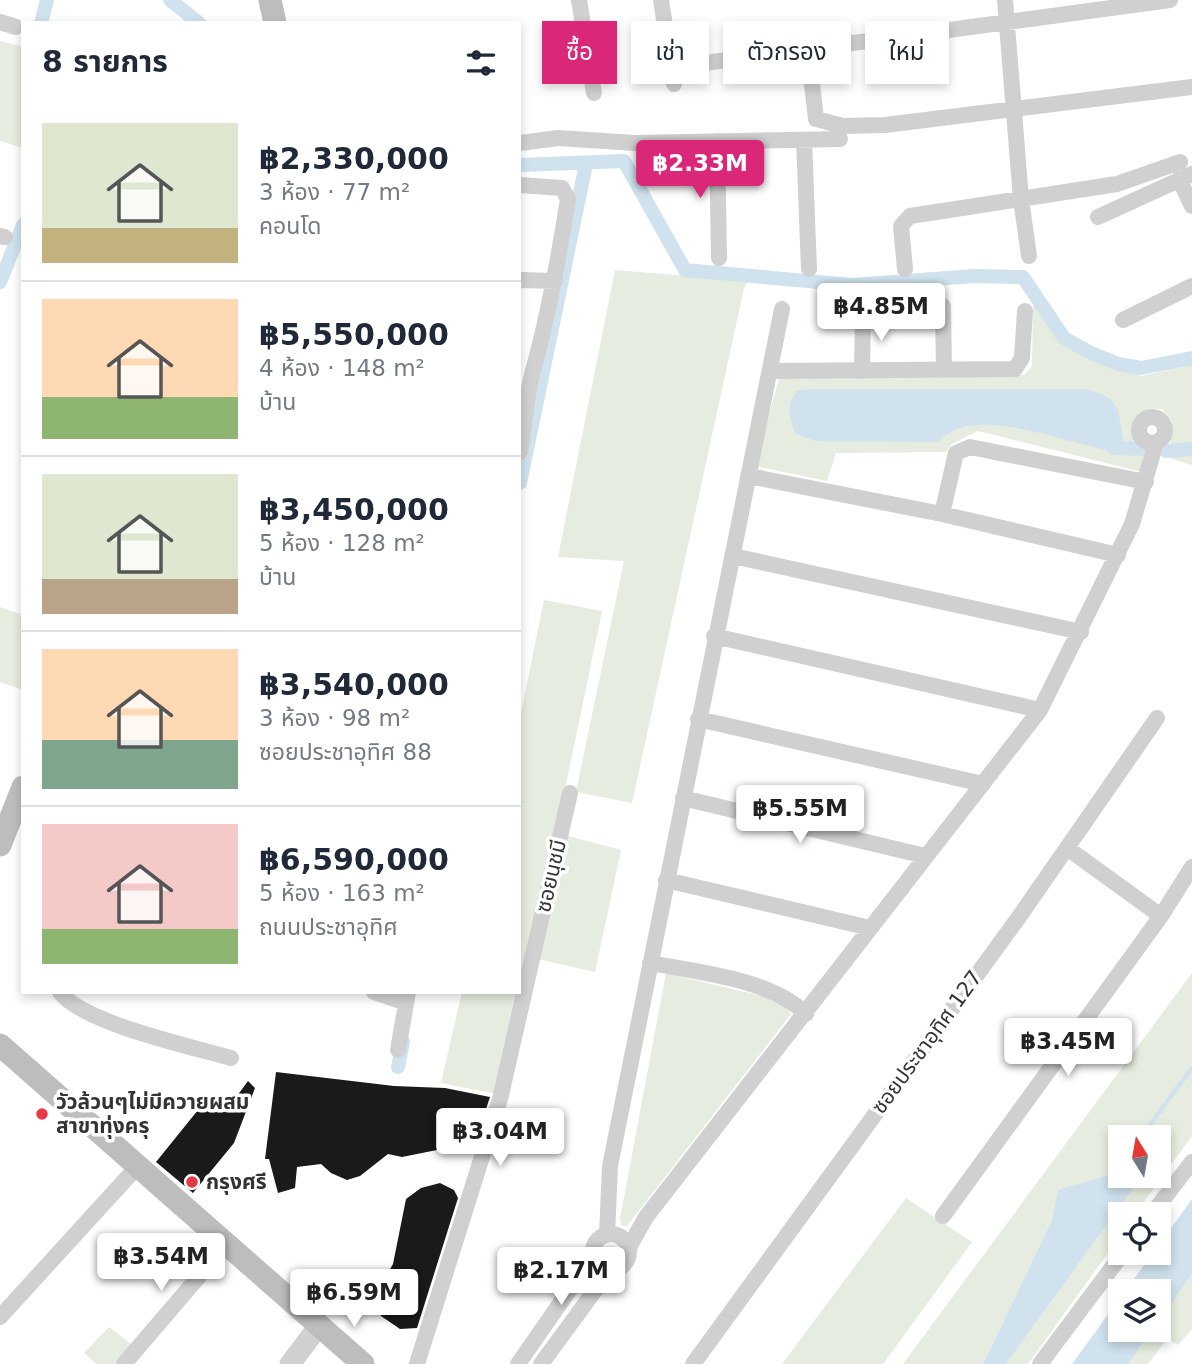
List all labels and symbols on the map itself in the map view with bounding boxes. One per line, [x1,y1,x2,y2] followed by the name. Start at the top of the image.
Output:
[643,140,757,200] pin: ฿2.33M
[824,284,938,343] pin: ฿4.85M
[743,786,857,845] pin: ฿5.55M
[531,837,572,915] street label: ซอยนุชมี
[867,966,988,1119] street label: ซอยประชาอุทิศ 127
[1011,1018,1125,1078] pin: ฿3.45M
[56,1090,249,1139] place label: วัวล้วนๆไม่มีควายผสม สาขาทุ่งครุ
[34,1106,50,1122] marker: วัวล้วนๆไม่มีควายผสม สาขาทุ่งครุ
[443,1108,557,1168] pin: ฿3.04M
[1108,1125,1171,1188] north arrow
[206,1170,267,1195] place label: กรุงศรี
[184,1174,200,1190] marker: กรุงศรี
[104,1234,218,1293] pin: ฿3.54M
[504,1248,618,1307] pin: ฿2.17M
[297,1270,411,1329] pin: ฿6.59M

